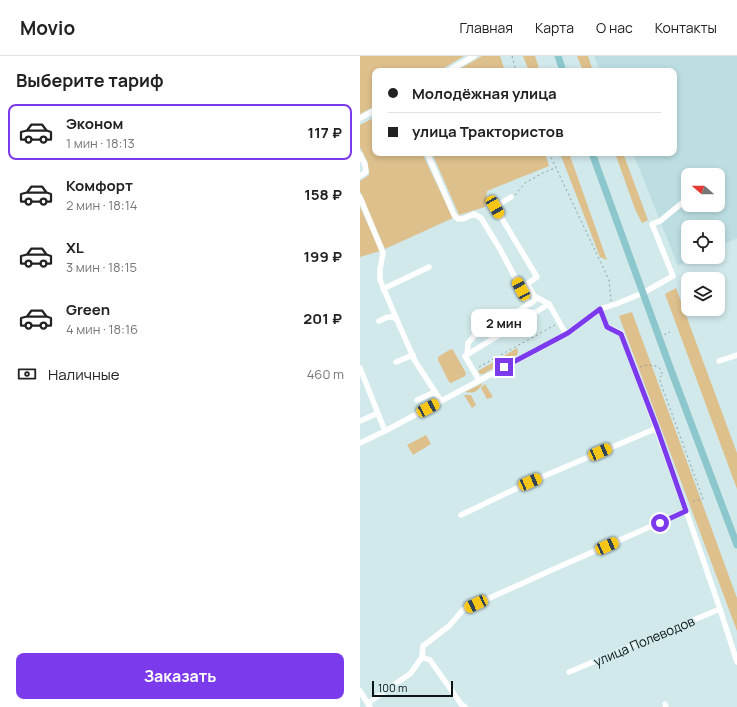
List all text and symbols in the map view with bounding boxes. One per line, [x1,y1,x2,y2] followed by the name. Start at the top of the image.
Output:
[20,15,75,41] text: Movio
[460,18,513,37] text: Главная
[535,18,574,37] text: Карта
[596,18,633,37] text: О нас
[655,18,717,37] text: Контакты
[16,68,164,92] text: Выберите тариф
[412,83,557,104] text: Молодёжная улица
[66,113,123,134] text: Эконом
[18,114,54,150] icon: car
[412,121,564,142] text: улица Трактористов
[308,122,342,143] text: 117 ₽
[66,134,135,152] text: 1 мин · 18:13
[681,168,725,212] north arrow
[681,168,725,316] map controls
[66,175,133,196] text: Комфорт
[18,176,54,212] icon: car
[304,184,342,205] text: 158 ₽
[484,194,506,220] car
[66,196,137,214] text: 2 мин · 18:14
[681,220,725,264] button: locate
[66,237,84,258] text: XL
[18,238,54,274] icon: car
[304,246,342,267] text: 199 ₽
[66,258,137,276] text: 3 мин · 18:15
[681,272,725,316] button: layers
[510,276,532,302] car
[66,299,110,320] text: Green
[18,300,54,336] icon: car
[303,308,342,329] text: 201 ₽
[471,309,537,337] callout: 2 мин
[486,314,522,332] text: 2 мин
[66,320,138,338] text: 4 мин · 18:16
[495,358,513,376] route end
[16,363,38,385] icon: cash
[48,364,120,385] text: Наличные
[307,365,344,383] text: 460 m
[415,397,441,419] car
[587,442,613,462] car
[517,472,543,492] car
[651,514,669,532] route start
[594,536,620,556] car
[463,593,489,615] car
[591,612,697,670] street label: улица Полеводов
[16,653,344,699] button: Заказать
[372,679,453,698] scale bar
[378,680,407,695] text: 100 m

